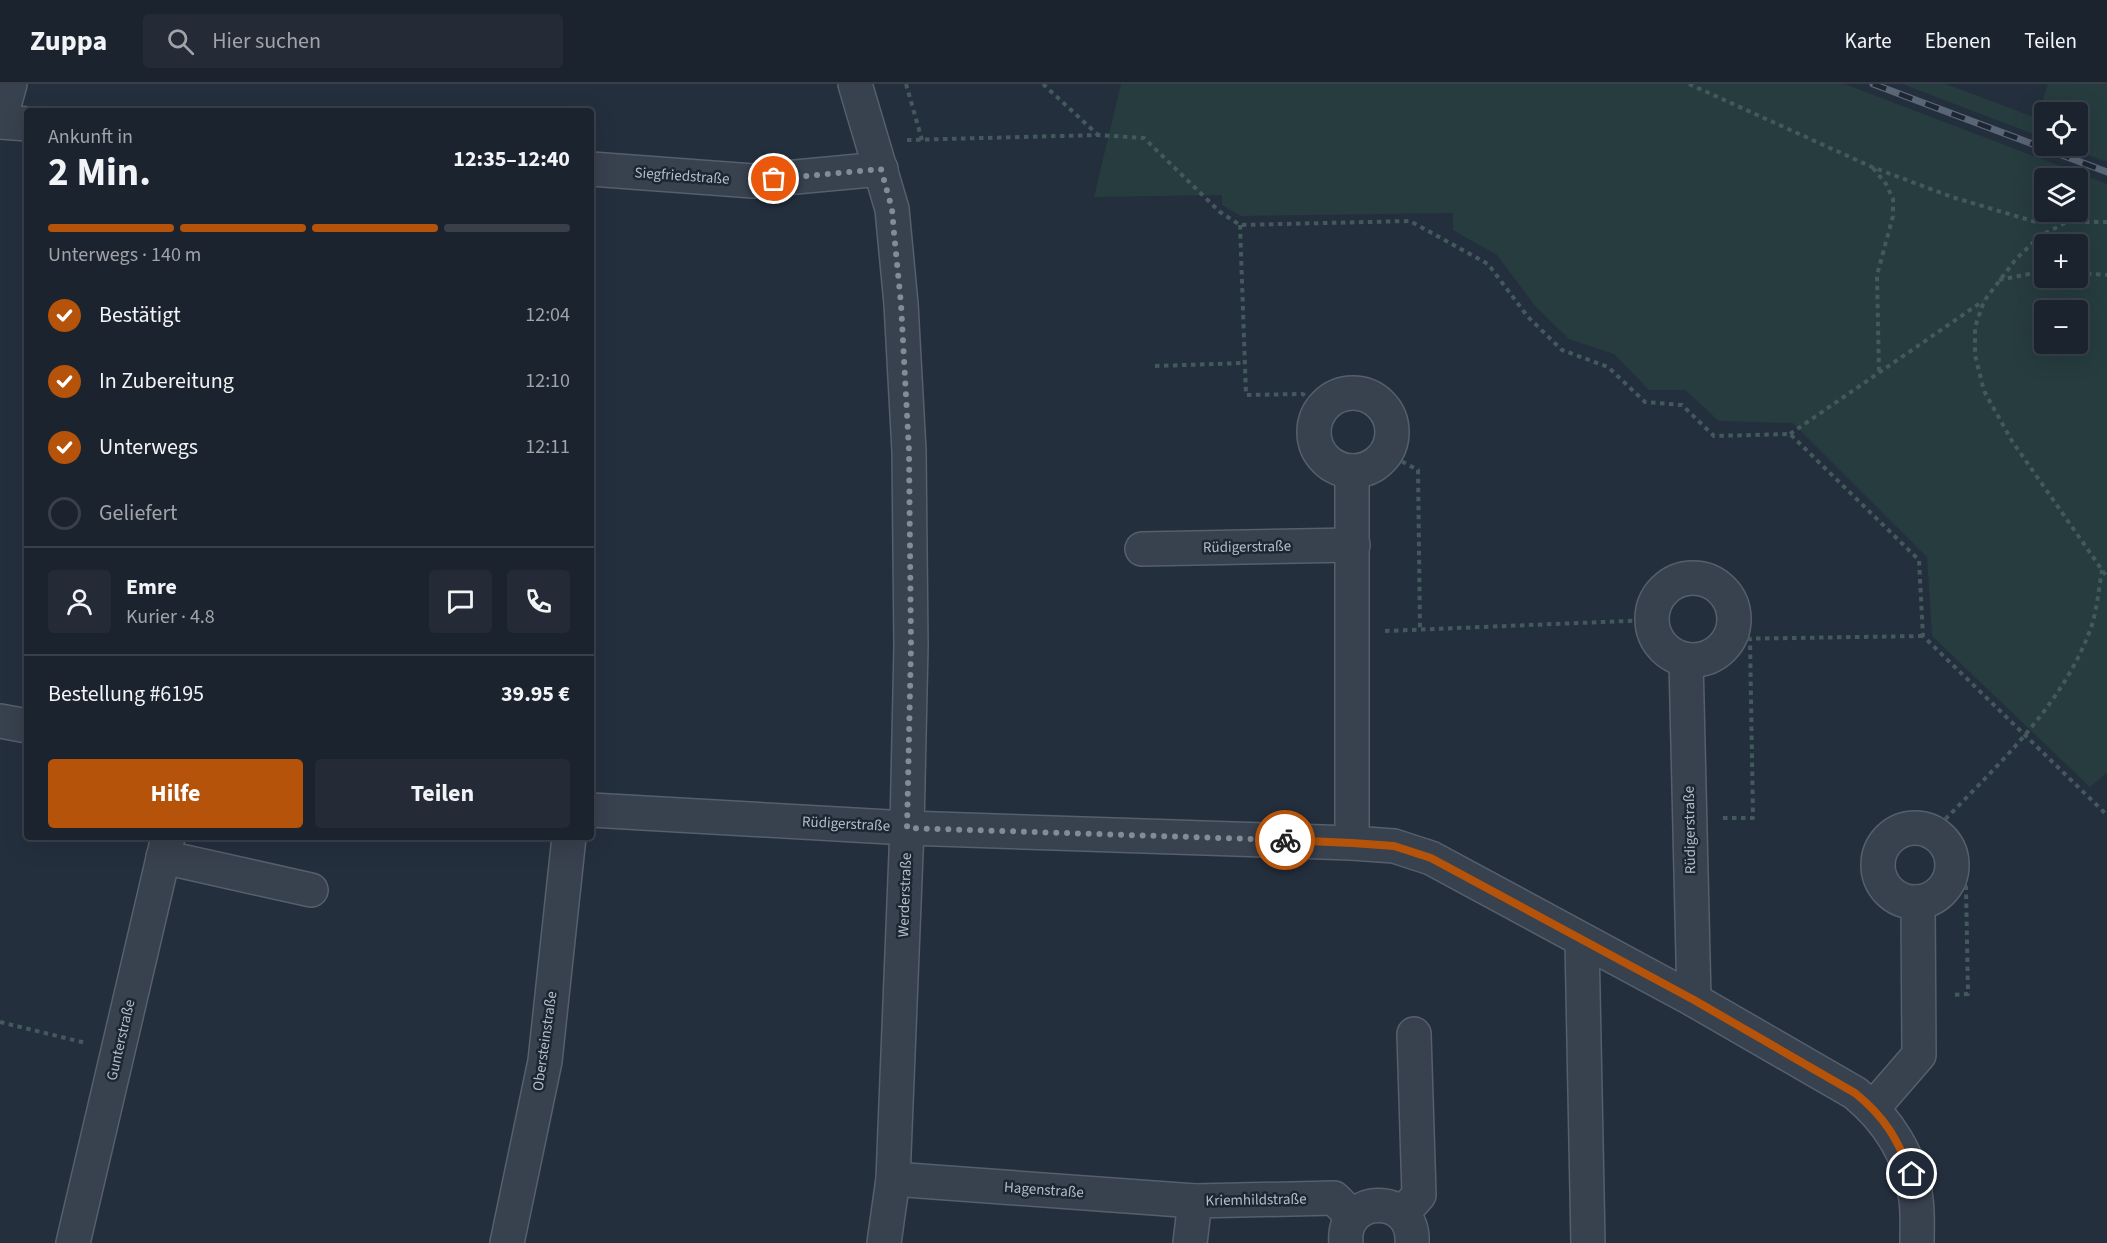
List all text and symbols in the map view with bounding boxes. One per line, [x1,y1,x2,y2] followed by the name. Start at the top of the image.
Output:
[143,14,563,68] search box
[30,21,107,61] text: Zuppa
[164,25,197,58] icon: search
[212,25,321,57] text: Hier suchen
[1845,26,1892,56] text: Karte
[1925,26,1991,56] text: Ebenen
[2024,26,2077,56] text: Teilen
[2034,102,2088,354] map controls
[2034,102,2088,156] button: locate
[48,123,133,151] text: Ankunft in
[453,143,570,175] text: 12:35–12:40
[48,145,151,201] text: 2 Min.
[748,153,799,204] pin
[634,162,730,190] street label: Siegfriedstraße
[757,162,790,195] icon: bag
[2034,168,2088,222] button: layers
[2034,234,2088,288] button: +
[48,241,201,269] text: Unterwegs · 140 m
[48,299,81,332] icon: check
[99,299,181,331] text: Bestätigt
[2034,300,2088,354] button: −
[525,301,570,329] text: 12:04
[48,365,81,398] icon: check
[99,365,234,397] text: In Zubereitung
[525,367,570,395] text: 12:10
[48,431,81,464] icon: check
[99,431,198,463] text: Unterwegs
[525,433,570,461] text: 12:11
[99,497,178,529] text: Geliefert
[1203,536,1291,558] street label: Rüdigerstraße
[48,570,111,633] button: person
[429,570,492,633] button: chat
[507,570,570,633] button: phone
[126,571,177,603] text: Emre
[126,603,215,631] text: Kurier · 4.8
[48,678,204,710] text: Bestellung #6195
[501,678,570,710] text: 39.95 €
[48,759,303,828] button: Hilfe
[315,759,570,828] button: Teilen
[1679,786,1701,874] street label: Rüdigerstraße
[1255,810,1315,870] courier
[801,811,891,837] street label: Rüdigerstraße
[1269,824,1302,857] icon: bike
[893,852,917,938] street label: Werderstraße
[528,990,562,1092] street label: Obersteinstraße
[101,997,141,1083] street label: Gunterstraße
[1886,1148,1937,1199] pin
[1895,1157,1928,1190] icon: home
[1003,1177,1085,1203] street label: Hagenstraße
[1205,1189,1307,1211] street label: Kriemhildstraße

